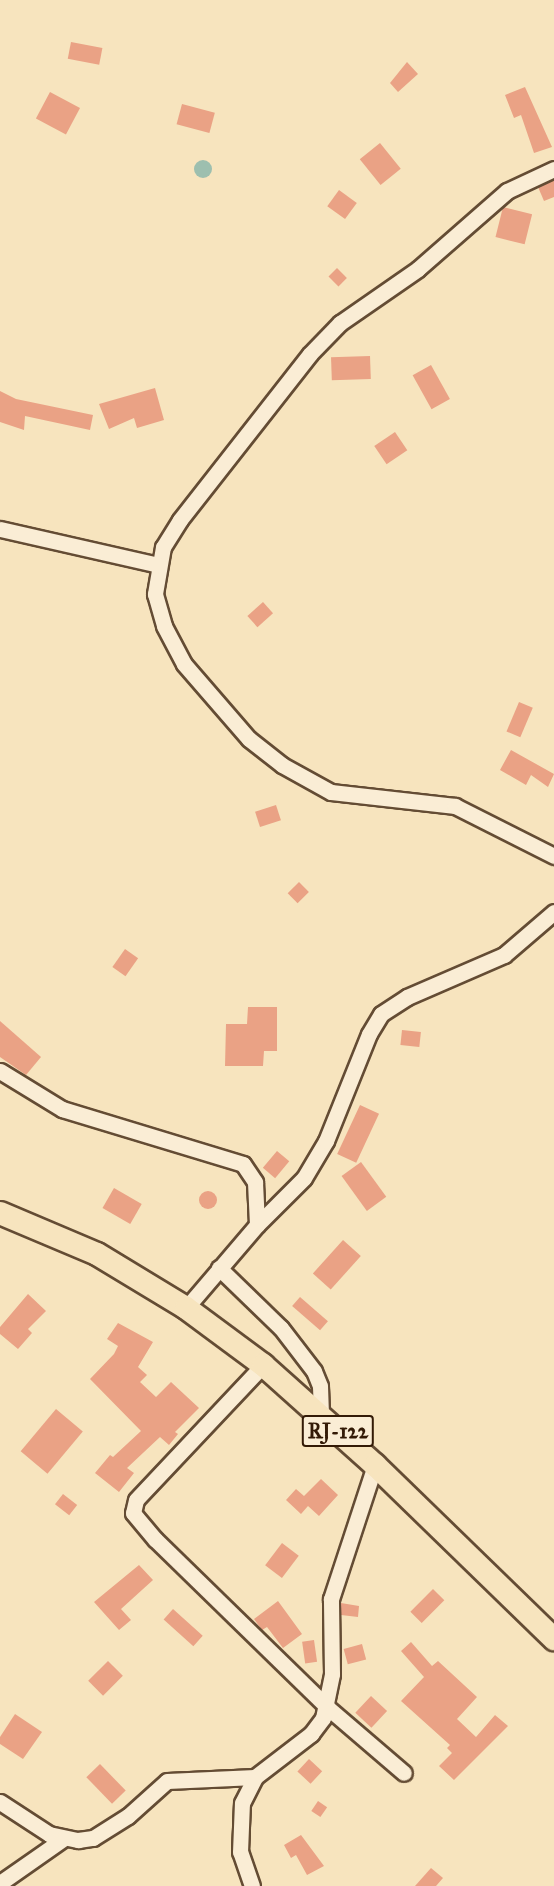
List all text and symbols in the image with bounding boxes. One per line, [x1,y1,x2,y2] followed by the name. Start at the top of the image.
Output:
[300,1413,376,1449] road number: RJ-122

